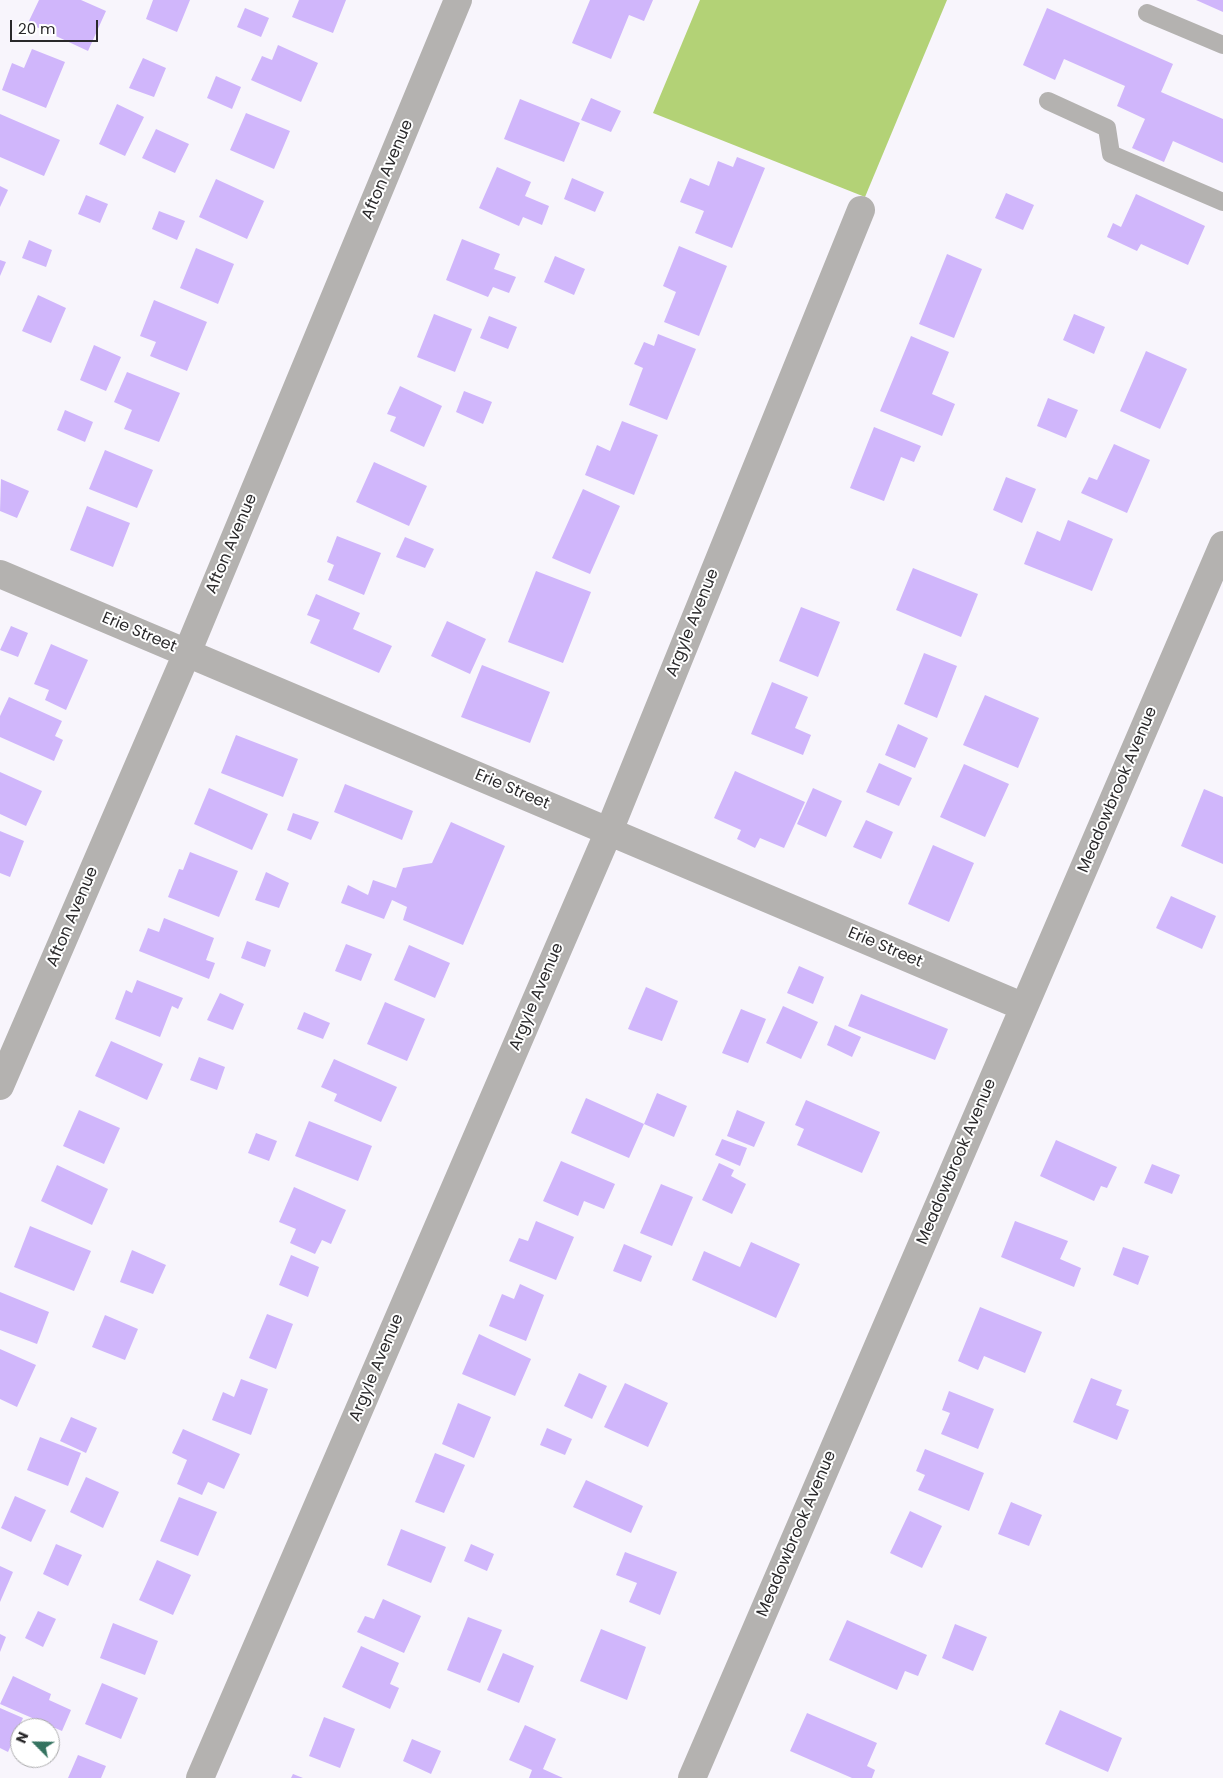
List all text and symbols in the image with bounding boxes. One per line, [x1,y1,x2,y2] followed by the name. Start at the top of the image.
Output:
[12,10,100,42] scale bar
[18,18,56,39] text: 20 m
[358,117,418,223] street label: Afton Avenue
[202,491,262,597] street label: Afton Avenue
[663,566,723,680] street label: Argyle Avenue
[99,609,179,657] street label: Erie Street
[1074,704,1162,876] street label: Meadowbrook Avenue
[472,766,552,814] street label: Erie Street
[43,864,103,970] street label: Afton Avenue
[845,924,925,972] street label: Erie Street
[506,940,568,1054] street label: Argyle Avenue
[913,1076,1001,1248] street label: Meadowbrook Avenue
[346,1311,408,1425] street label: Argyle Avenue
[753,1448,841,1620] street label: Meadowbrook Avenue
[10,1718,60,1768] north arrow
[11,1729,33,1746] text: N

